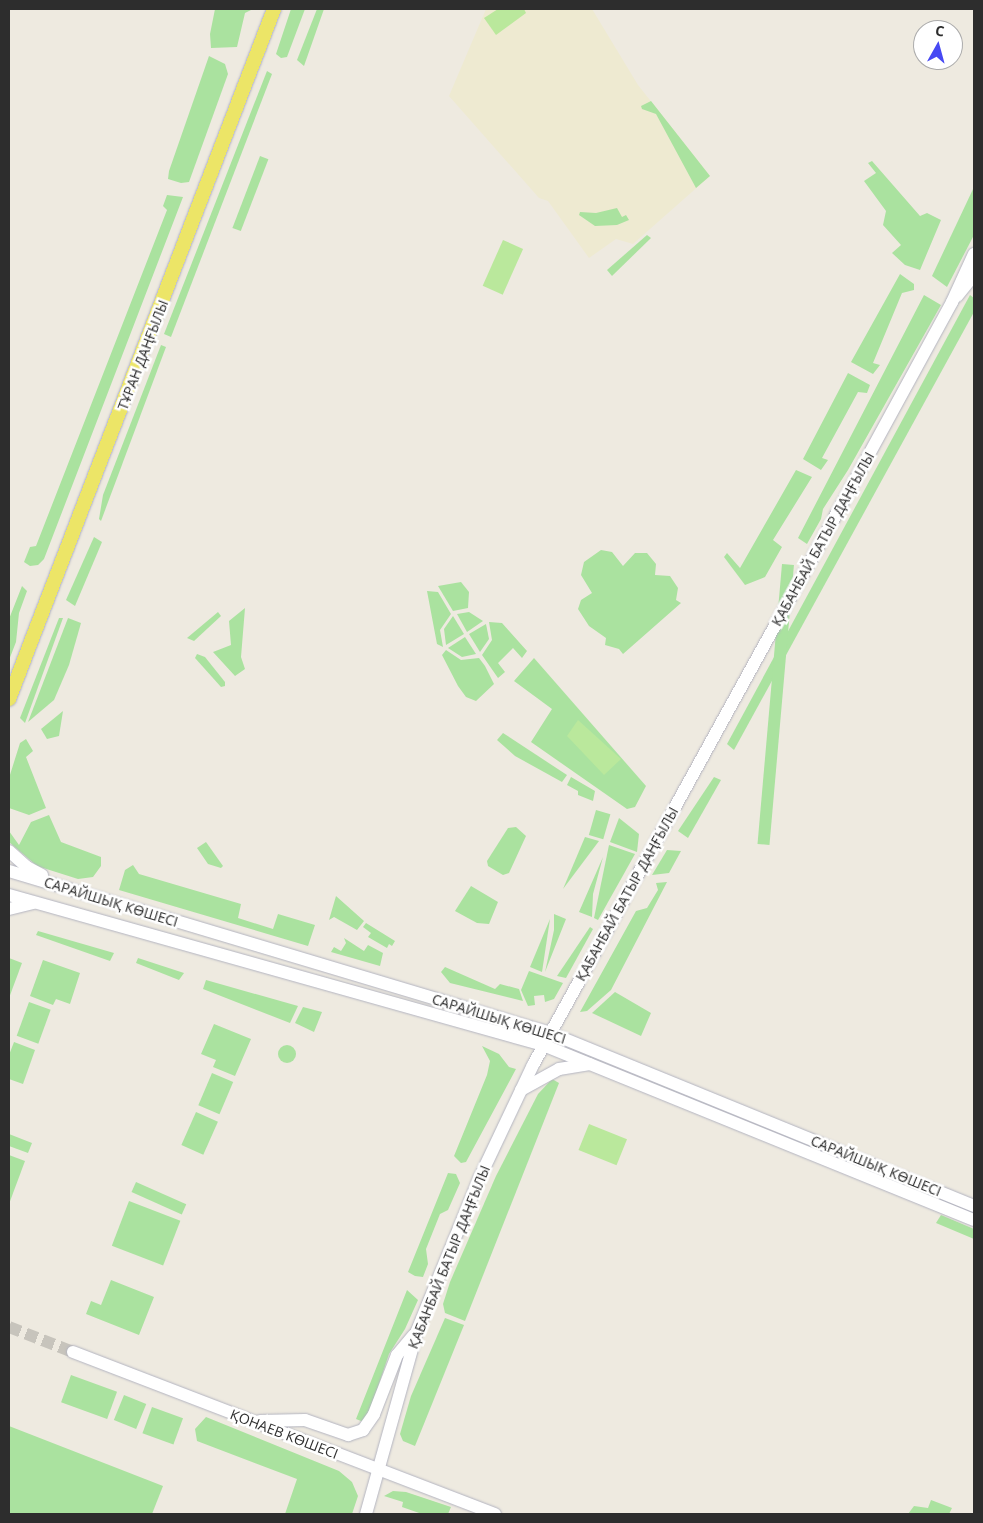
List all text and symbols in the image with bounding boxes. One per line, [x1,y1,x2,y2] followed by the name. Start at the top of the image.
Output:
[913,20,963,70] north arrow
[934,21,945,41] text: С
[114,298,172,412] street label: ТҰРАН ДАҢҒЫЛЫ
[768,449,878,629] street label: ҚАБАНБАЙ БАТЫР ДАҢҒЫЛЫ
[572,804,682,984] street label: ҚАБАНБАЙ БАТЫР ДАҢҒЫЛЫ
[42,874,180,930] street label: САРАЙШЫҚ КӨШЕСІ
[430,991,568,1047] street label: САРАЙШЫҚ КӨШЕСІ
[808,1132,944,1200] street label: САРАЙШЫҚ КӨШЕСІ
[404,1163,494,1351] street label: ҚАБАНБАЙ БАТЫР ДАҢҒЫЛЫ
[228,1406,340,1462] street label: ҚОНАЕВ КӨШЕСІ

